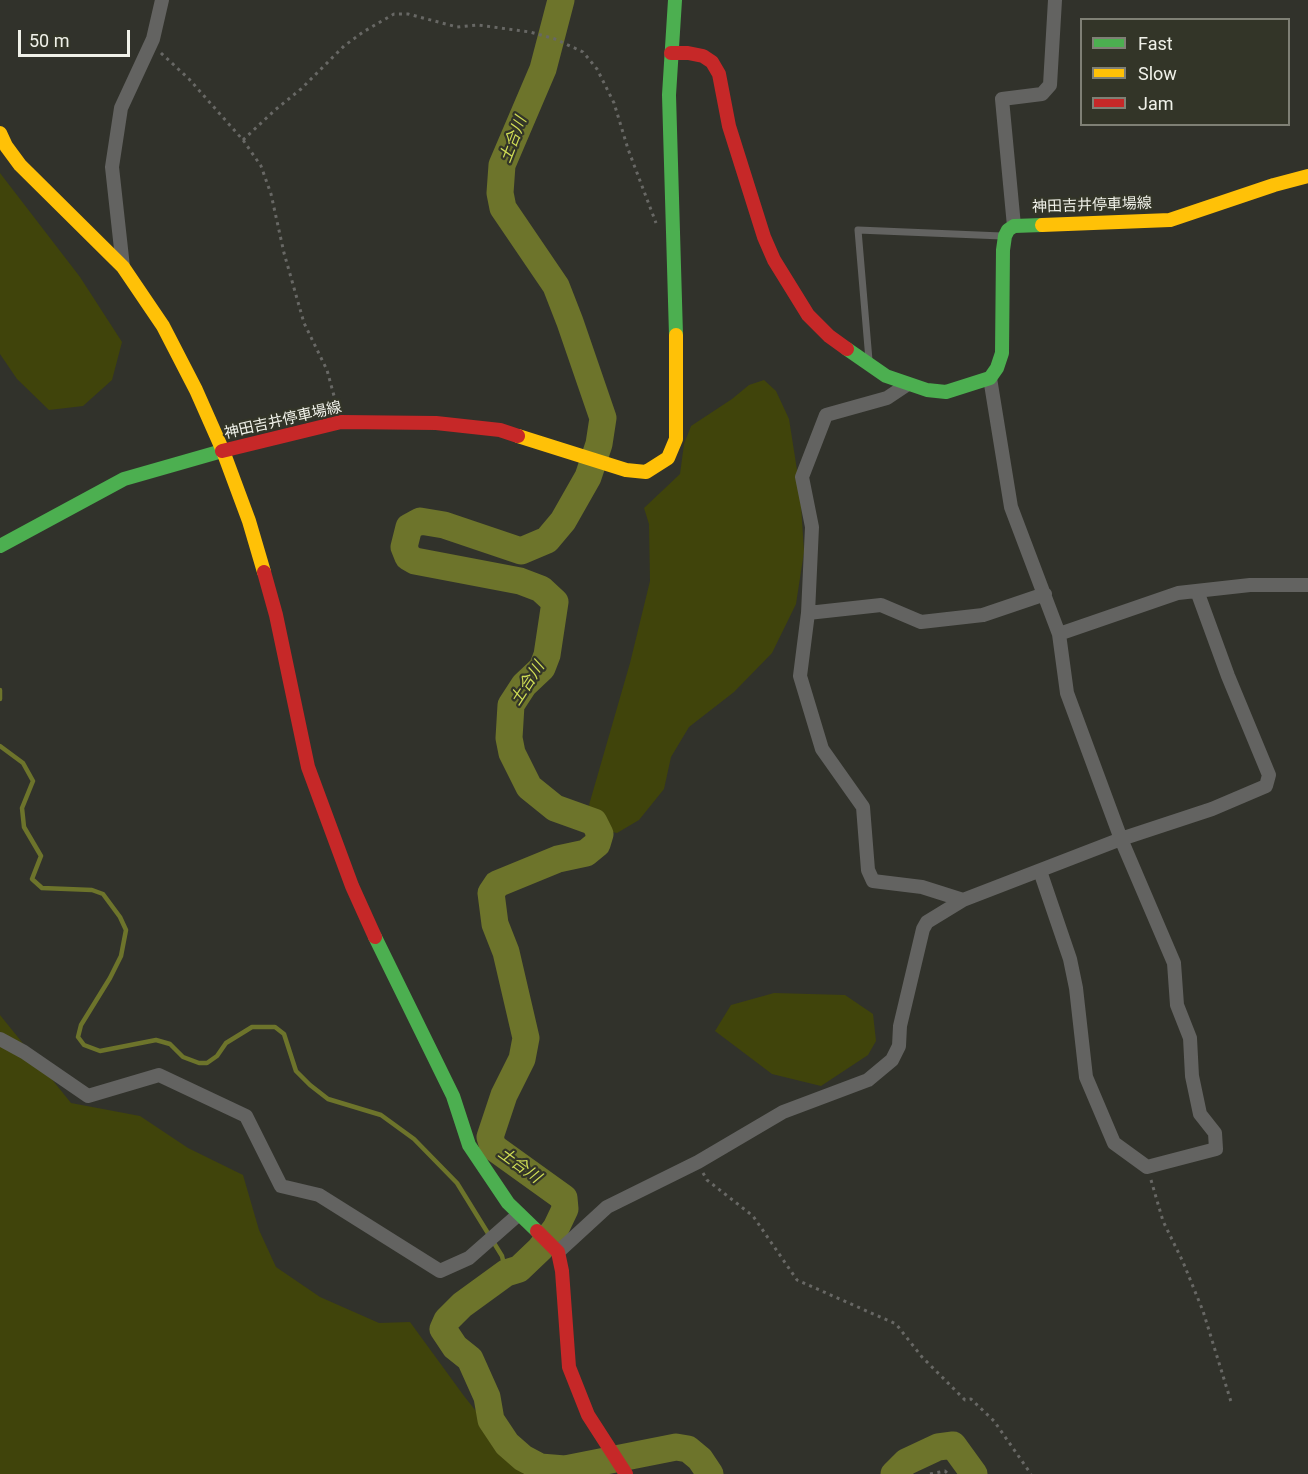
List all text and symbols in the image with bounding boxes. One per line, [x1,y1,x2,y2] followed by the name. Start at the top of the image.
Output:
[21,18,134,56] scale bar
[1080,18,1290,126] legend
[29,30,69,51] text: 50 m
[1138,33,1173,54] text: Fast
[1138,63,1177,84] text: Slow
[1138,93,1174,114] text: Jam
[496,114,532,166] water label: 土合川
[1032,195,1152,217] street label: 神田吉井停車場線
[223,399,343,443] street label: 神田吉井停車場線
[507,659,549,709] water label: 土合川
[494,1144,544,1188] water label: 土合川

